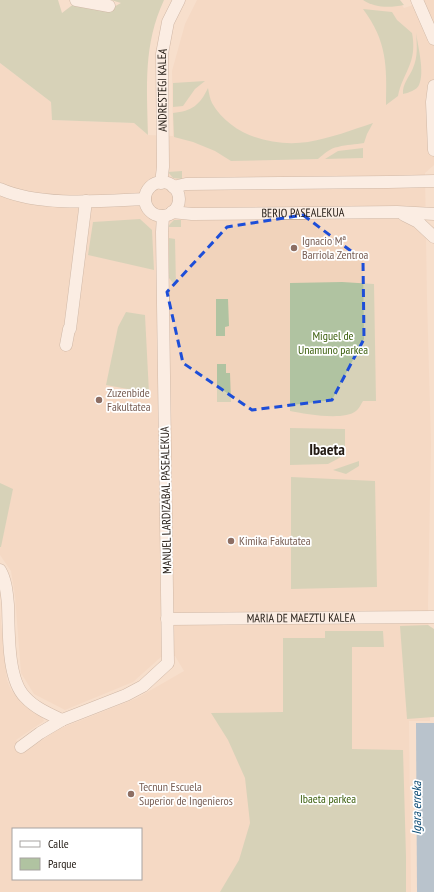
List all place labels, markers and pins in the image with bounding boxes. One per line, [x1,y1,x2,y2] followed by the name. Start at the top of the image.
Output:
[302,233,369,262] place label: Ignacio Mª Barriola Zentroa
[289,243,299,253] marker: Ignacio Mª Barriola Zentroa
[107,385,151,414] place label: Zuzenbide Fakultatea
[94,395,104,405] marker: Zuzenbide Fakultatea
[239,533,311,548] place label: Kimika Fakutatea
[226,536,236,546] marker: Kimika Fakutatea
[139,779,233,808] place label: Tecnun Escuela Superior de Ingenieros
[126,789,136,799] marker: Tecnun Escuela Superior de Ingenieros

